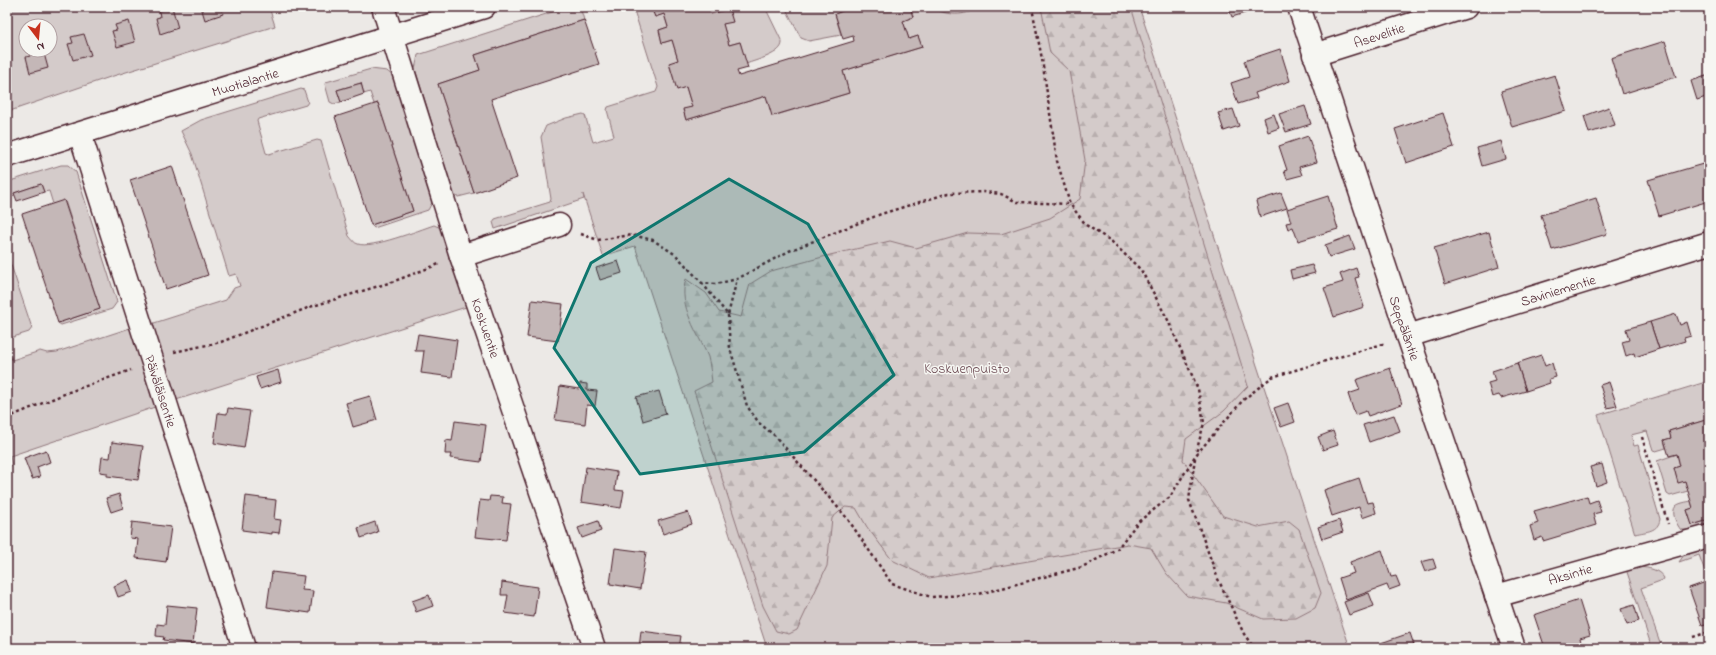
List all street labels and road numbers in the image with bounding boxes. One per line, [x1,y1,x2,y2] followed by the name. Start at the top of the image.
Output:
[1351,18,1408,55] street label: Asevelitie
[209,63,282,104] street label: Muotialantie
[1518,270,1599,313] street label: Saviniementie
[1383,293,1425,364] street label: Seppäläntie
[465,296,505,362] street label: Koskuentie
[138,352,181,431] street label: Päiväläisentie
[1546,559,1596,592] street label: Aksintie

